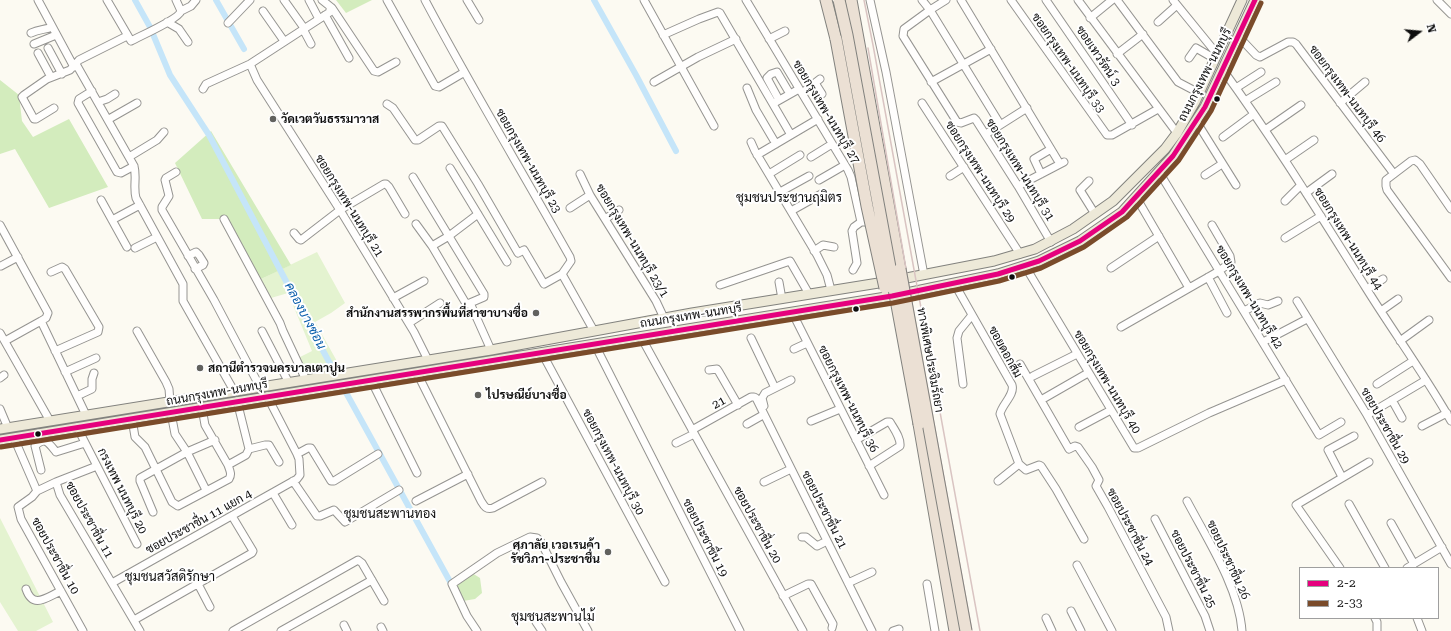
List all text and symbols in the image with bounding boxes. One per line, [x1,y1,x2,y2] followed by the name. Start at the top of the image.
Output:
[1028,10,1108,116] street label: ซอยกรุงเทพ-นนทบุรี 33
[1399,12,1439,52] north arrow
[1073,23,1123,89] street label: ซอยเทวรัตน์ 3
[1424,23,1438,34] text: N
[1175,26,1235,124] street label: ถนนกรุงเทพ-นนทบุรี
[1306,42,1388,146] street label: ซอยกรุงเทพ-นนทบุรี 46
[789,58,863,166] street label: ซอยกรุงเทพ-นนทบุรี 27
[1212,94,1222,104] unlabelled marker
[492,106,564,216] street label: ซอยกรุงเทพ-นนทบุรี 23
[281,112,379,126] place label: วัดเวตวันธรรมาวาส
[268,114,278,124] marker: วัดเวตวันธรรมาวาส
[983,116,1057,224] street label: ซอยกรุงเทพ-นนทบุรี 31
[942,119,1018,225] street label: ซอยกรุงเทพ-นนทบุรี 29
[312,152,386,260] street label: ซอยกรุงเทพ-นนทบุรี 21
[592,182,672,300] street label: ซอยกรุงเทพ-นนทบุรี 23/1
[1311,185,1385,293] street label: ซอยกรุงเทพ-นนทบุรี 44
[736,190,842,206] district label: ชุมชนประชานฤมิตร
[1212,243,1286,351] street label: ซอยกรุงเทพ-นนทบุรี 42
[1007,272,1017,282] unlabelled marker
[281,280,329,352] water label: คลองบางซ่อน
[639,301,743,331] street label: ถนนกรุงเทพ-นนทบุรี
[851,304,861,314] unlabelled marker
[346,306,528,320] place label: สำนักงานสรรพากรพื้นที่สาขาบางซื่อ
[914,306,946,414] street label: ทางพิเศษประจิมรัถยา
[531,308,541,318] marker: สำนักงานสรรพากรพื้นที่สาขาบางซื่อ
[985,324,1025,380] street label: ซอยดอกส้ม
[1070,328,1144,436] street label: ซอยกรุงเทพ-นนทบุรี 40
[815,343,881,455] street label: ซอยกรุงเทพ-นนทบุรี 36
[208,361,345,375] place label: สถานีตำรวจนครบาลเตาปูน
[195,363,205,373] marker: สถานีตำรวจนครบาลเตาปูน
[165,377,269,409] street label: ถนนกรุงเทพ-นนทบุรี
[1357,385,1413,467] street label: ซอยประชาชื่น 29
[486,388,567,402] place label: ไปรษณีย์บางซื่อ
[473,390,483,400] marker: ไปรษณีย์บางซื่อ
[710,393,728,413] street label: 21
[579,406,647,518] street label: ซอยกรุงเทพ-นนทบุรี 30
[33,429,43,439] unlabelled marker
[94,446,150,536] street label: กรงเทพ นนทบุรี 20
[798,468,850,552] street label: ซอยประชาชื่น 21
[62,479,116,561] street label: ซอยประชาชื่น 11
[730,484,784,566] street label: ซอยประชาชื่น 20
[1103,486,1157,568] street label: ซอยประชาชื่น 24
[143,487,255,557] street label: ซอยประชาชื่น 11 แยก 4
[679,496,731,580] street label: ซอยประชาชื่น 19
[344,506,436,522] district label: ชุมชนสะพานทอง
[28,515,82,597] street label: ซอยประชาชื่น 10
[1203,518,1253,602] street label: ซอยประชาชื่น 26
[1167,527,1219,611] street label: ซอยประชาชื่น 25
[510,538,600,566] place label: ศุภาลัย เวอเรนด้า รัชวิภา-ประชาชื่น
[603,547,613,557] marker: ศุภาลัย เวอเรนด้า รัชวิภา-ประชาชื่น
[1299,567,1439,619] legend
[125,569,215,585] district label: ชุมชนสวัสดิรักษา
[1337,576,1356,590] text: 2-2
[1337,596,1362,610] text: 2-33
[511,609,595,625] district label: ชุมชนสะพานไม้

